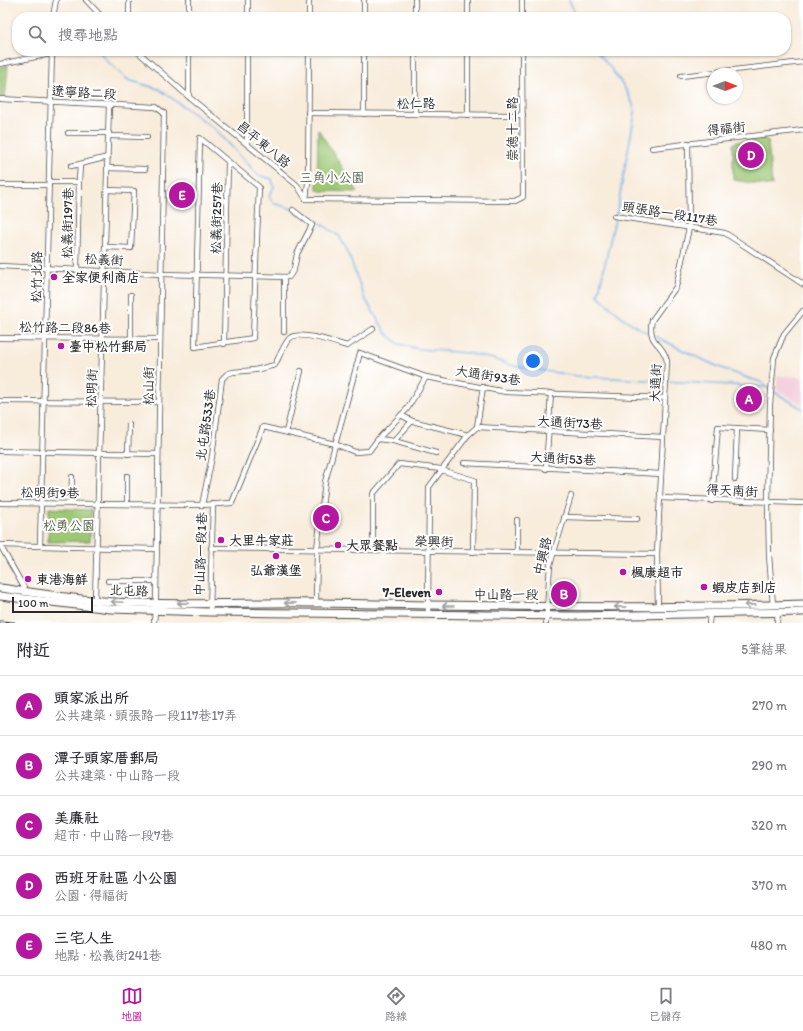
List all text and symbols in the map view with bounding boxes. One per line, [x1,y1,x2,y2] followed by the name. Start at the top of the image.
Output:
[12,12,791,56] search box
[26,23,48,45] icon: search
[58,26,118,44] text: 搜尋地點
[707,68,743,104] north arrow
[51,83,117,102] street label: 遼寧路二段
[396,96,436,111] street label: 松仁路
[505,96,520,162] street label: 崇德十二路
[234,118,293,171] street label: 昌平東八路
[706,119,746,138] street label: 得福街
[738,140,764,170] pin: D
[299,170,365,185] park label: 三角小公園
[169,180,195,210] pin: E
[208,182,225,254] street label: 松義街257巷
[59,187,76,259] street label: 松義街197巷
[621,199,719,228] street label: 頭張路一段117巷
[29,251,44,303] street label: 松竹北路
[84,251,124,268] street label: 松義街
[62,270,140,285] place label: 全家便利商店
[49,272,59,282] marker: 全家便利商店
[19,319,111,336] street label: 松竹路二段86巷
[69,339,147,354] place label: 臺中松竹郵局
[56,341,66,351] marker: 臺中松竹郵局
[523,351,543,371] your location
[454,363,522,388] street label: 大通街93巷
[647,363,664,403] street label: 大通街
[141,366,156,406] street label: 松山街
[83,368,100,408] street label: 松明街
[736,384,762,414] pin: A
[193,388,218,462] street label: 北屯路533巷
[537,413,603,432] street label: 大通街73巷
[530,449,596,468] street label: 大通街53巷
[706,482,758,499] street label: 得天南街
[20,484,80,501] street label: 松明街9巷
[313,503,339,533] pin: C
[192,512,209,596] street label: 中山路一段1巷
[43,518,95,533] park label: 松勇公園
[229,533,294,548] place label: 大里牛家莊
[414,534,454,549] street label: 榮興街
[216,535,226,545] marker: 大里牛家莊
[531,535,554,577] street label: 中興路
[346,538,398,553] place label: 大眾餐點
[333,540,343,550] marker: 大眾餐點
[271,551,281,561] marker: 弘爺漢堡
[250,563,302,578] place label: 弘爺漢堡
[631,565,683,580] place label: 楓康超市
[618,567,628,577] marker: 楓康超市
[36,572,88,587] place label: 東港海鮮
[23,574,33,584] marker: 東港海鮮
[551,579,577,609] pin: B
[712,580,777,595] place label: 蝦皮店到店
[109,582,149,599] street label: 北屯路
[699,582,709,592] marker: 蝦皮店到店
[382,585,432,600] place label: 7-Eleven
[434,587,444,597] marker: 7-Eleven
[473,587,539,602] street label: 中山路一段
[12,595,93,614] scale bar
[18,597,48,610] text: 100 m
[111,599,124,606] one-way arrow
[177,599,190,607] one-way arrow
[284,599,297,607] one-way arrow
[442,602,455,610] one-way arrow
[744,602,757,609] one-way arrow
[614,603,627,611] one-way arrow
[16,640,50,660] text: 附近
[741,642,787,657] text: 5筆結果
[54,689,129,707] text: 頭家派出所
[25,698,33,713] text: A
[752,698,787,713] text: 270 m
[54,708,237,723] text: 公共建築 · 頭張路一段117巷17弄
[54,749,159,767] text: 潭子頭家厝郵局
[25,758,33,773] text: B
[751,758,787,773] text: 290 m
[54,768,180,783] text: 公共建築 · 中山路一段
[54,809,99,827] text: 美廉社
[25,818,33,833] text: C
[751,818,787,833] text: 320 m
[54,828,173,843] text: 超市 · 中山路一段7巷
[54,869,177,887] text: 西班牙社區 小公園
[25,878,33,893] text: D
[752,878,787,893] text: 370 m
[54,888,128,903] text: 公園 · 得福街
[54,929,114,947] text: 三宅人生
[25,938,33,953] text: E
[750,938,787,953] text: 480 m
[54,948,162,963] text: 地點 · 松義街241巷
[121,985,143,1023] tab: 地圖
[385,985,407,1023] tab: 路線
[649,985,682,1023] tab: 已儲存

